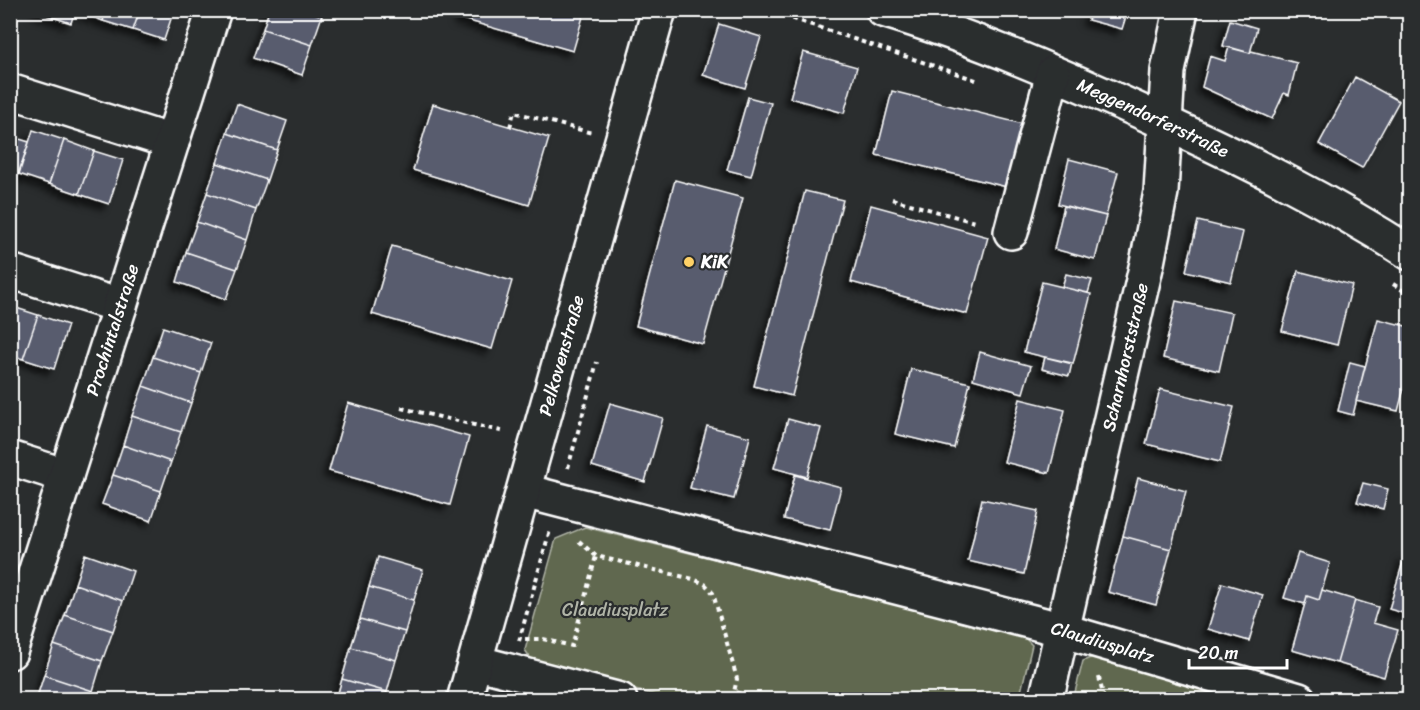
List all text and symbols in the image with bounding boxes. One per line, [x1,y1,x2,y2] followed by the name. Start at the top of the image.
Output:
[1072,69,1235,167] street label: Meggendorferstraße
[700,246,729,278] place label: KiK
[682,255,696,269] marker: KiK
[76,260,148,400] street label: Prochintalstraße
[1093,280,1158,434] street label: Scharnhorststraße
[529,291,594,420] street label: Pelkovenstraße
[562,594,668,626] park label: Claudiusplatz
[1047,612,1158,673] street label: Claudiusplatz
[1189,632,1286,670] scale bar
[1198,637,1238,669] text: 20 m

